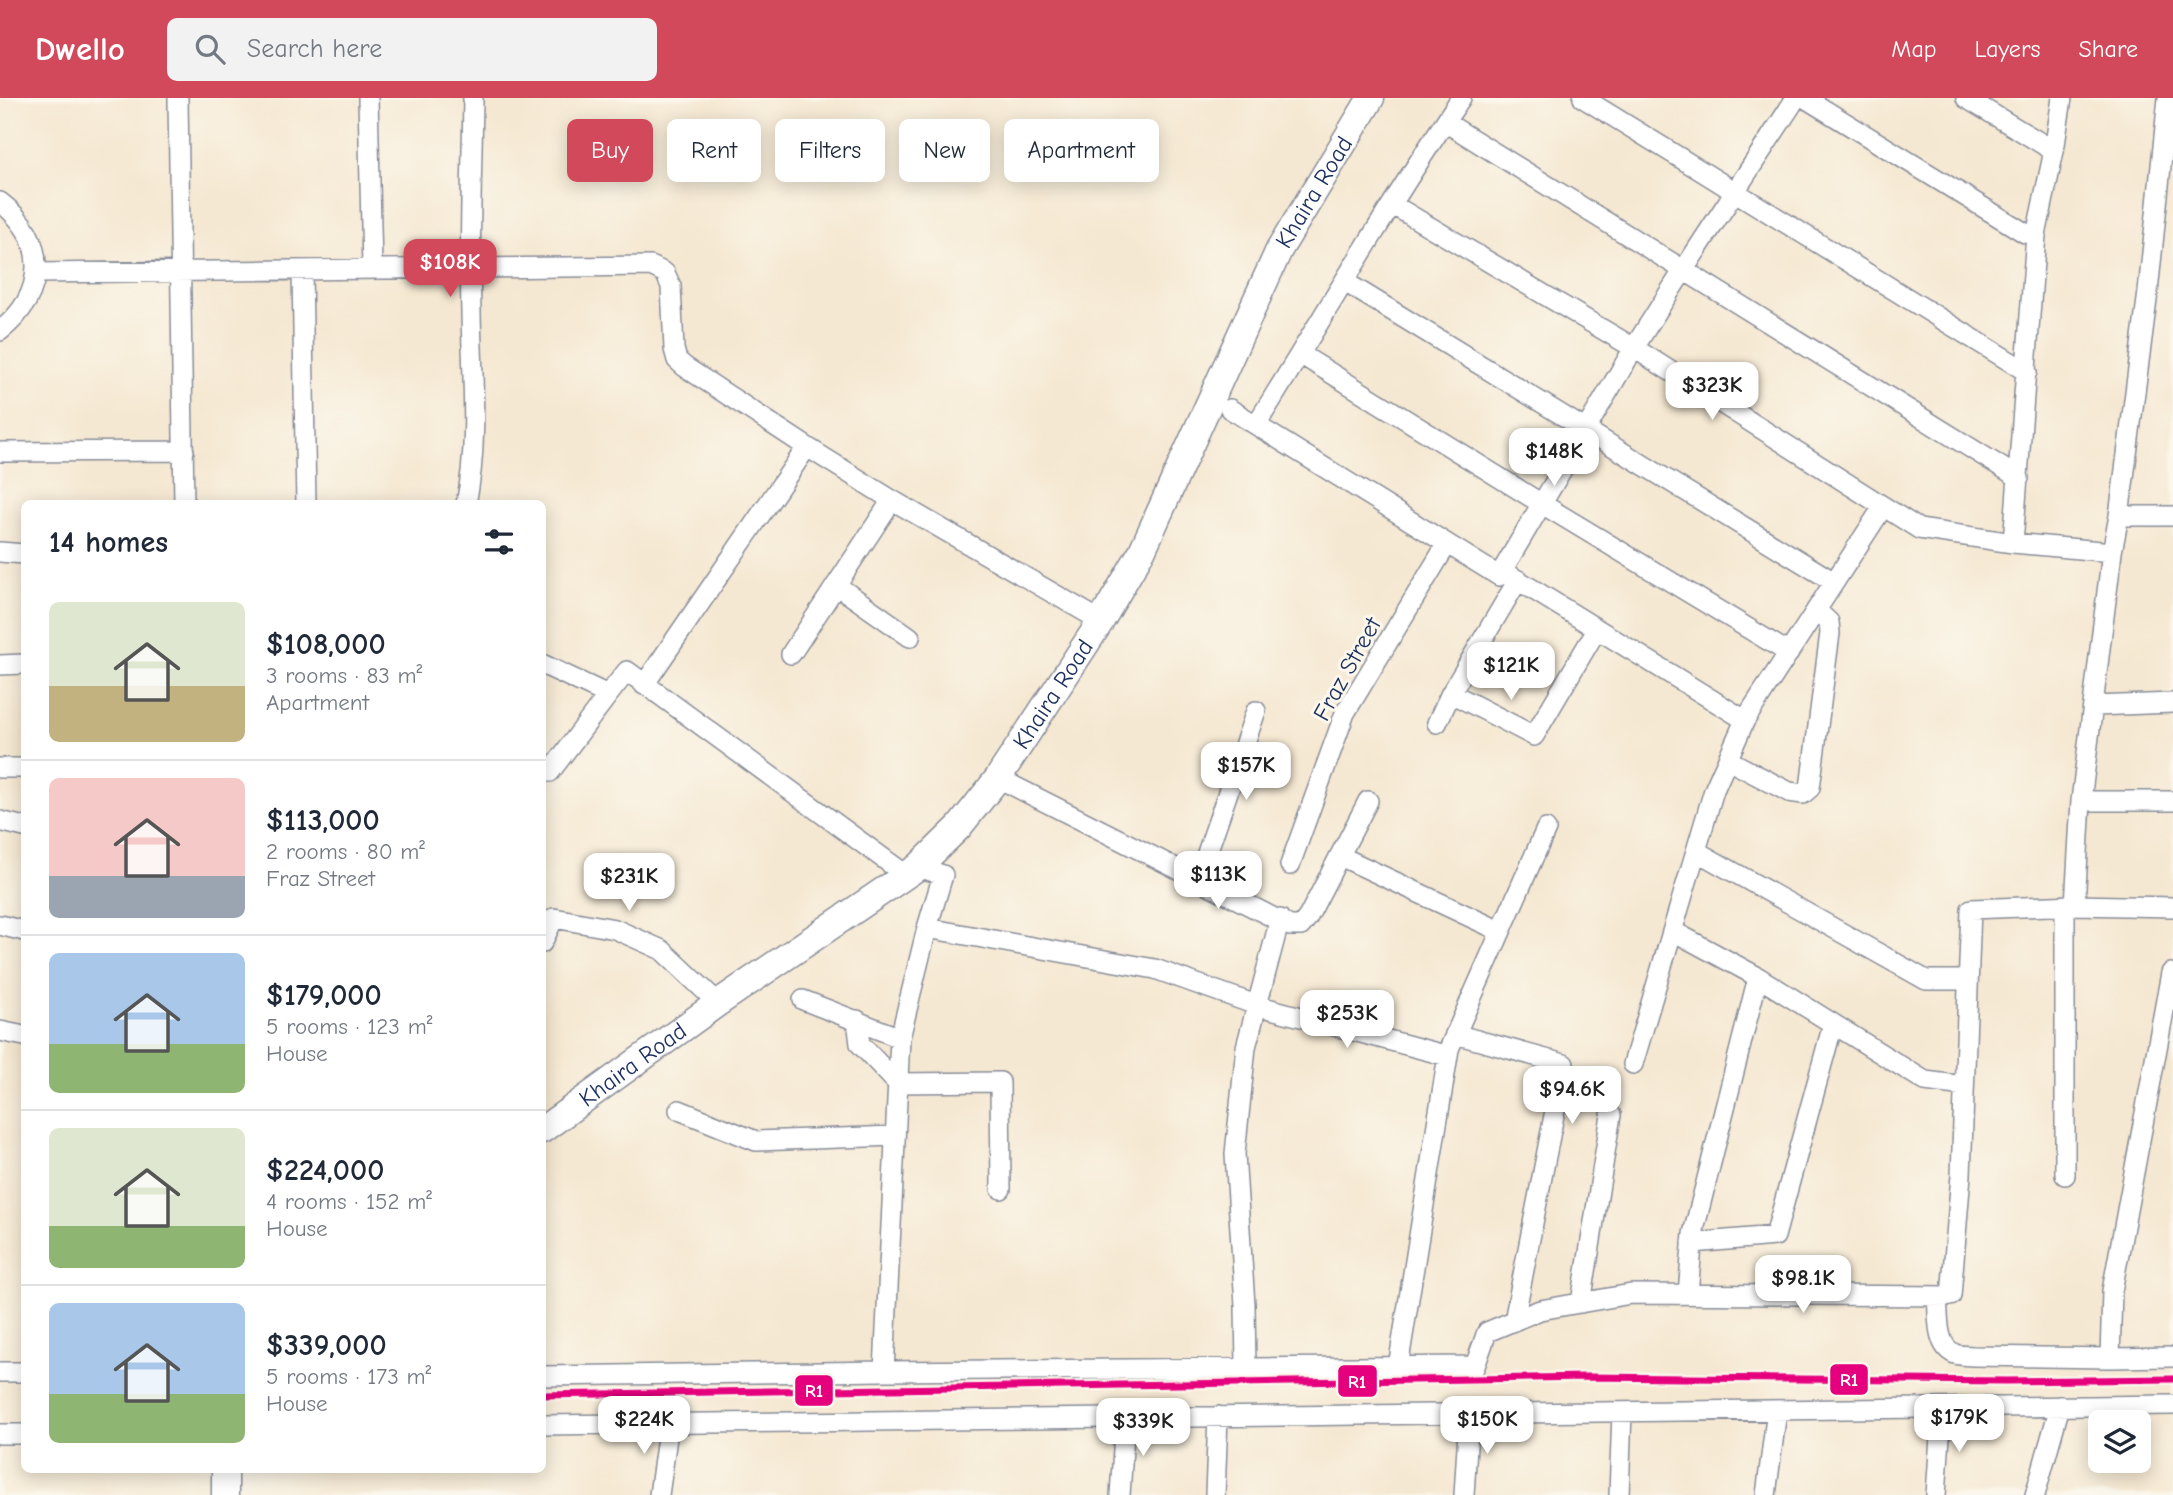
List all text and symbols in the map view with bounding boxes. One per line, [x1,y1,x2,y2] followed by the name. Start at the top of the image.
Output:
[167,18,657,81] search box
[35,30,125,68] text: Dwello
[191,30,229,68] icon: search
[247,34,382,64] text: Search here
[1891,35,1937,63] text: Map
[1975,35,2040,63] text: Layers
[2078,35,2138,63] text: Share
[567,119,653,182] chip: Buy
[667,119,761,182] chip: Rent
[775,119,885,182] chip: Filters
[899,119,990,182] chip: New
[1004,119,1159,182] chip: Apartment
[1270,131,1358,253] street label: Khaira Road
[401,240,499,299] pin: $108K
[420,248,480,275] text: $108K
[1663,362,1761,422] pin: $323K
[1682,371,1742,398] text: $323K
[1505,428,1603,488] pin: $148K
[1525,437,1583,464] text: $148K
[480,523,518,561] icon: filters
[49,525,168,560] text: 14 homes
[1307,611,1387,726] street label: Fraz Street
[266,627,386,662] text: $108,000
[105,630,189,714] icon: home
[1007,634,1099,754] street label: Khaira Road
[1462,642,1560,702] pin: $121K
[1483,651,1539,678] text: $121K
[266,662,422,689] text: 3 rooms · 83 m²
[266,689,369,716] text: Apartment
[1197,742,1295,802] pin: $157K
[1217,751,1275,778] text: $157K
[266,803,380,838] text: $113,000
[105,806,189,890] icon: home
[266,838,425,865] text: 2 rooms · 80 m²
[1169,852,1267,911] pin: $113K
[580,854,678,913] pin: $231K
[1190,860,1246,887] text: $113K
[600,862,658,889] text: $231K
[266,865,375,892] text: Fraz Street
[266,978,382,1013] text: $179,000
[105,981,189,1065] icon: home
[1298,990,1396,1050] pin: $253K
[1316,999,1378,1026] text: $253K
[266,1013,432,1040] text: 5 rooms · 123 m²
[574,1016,692,1113] street label: Khaira Road
[266,1040,328,1067] text: House
[1515,1066,1629,1126] pin: $94.6K
[1539,1075,1605,1102] text: $94.6K
[266,1153,384,1188] text: $224,000
[105,1156,189,1240] icon: home
[266,1188,432,1215] text: 4 rooms · 152 m²
[266,1215,328,1242] text: House
[1746,1256,1860,1315] pin: $98.1K
[1771,1264,1835,1291] text: $98.1K
[266,1328,387,1363] text: $339,000
[105,1331,189,1415] icon: home
[266,1363,431,1390] text: 5 rooms · 173 m²
[1829,1363,1869,1396] line badge: R1
[1337,1364,1378,1398] line badge: R1
[1840,1369,1858,1391] text: R1
[1348,1371,1366,1393] text: R1
[794,1374,834,1407] line badge: R1
[805,1380,823,1402] text: R1
[266,1390,328,1417] text: House
[1910,1394,2008,1454] pin: $179K
[595,1396,693,1456] pin: $224K
[1438,1396,1536,1456] pin: $150K
[1094,1398,1192,1458] pin: $339K
[1930,1403,1988,1430] text: $179K
[614,1405,674,1432] text: $224K
[1456,1405,1518,1432] text: $150K
[1112,1407,1174,1434] text: $339K
[2088,1410,2151,1473] map controls
[2088,1410,2151,1473] button: layers

